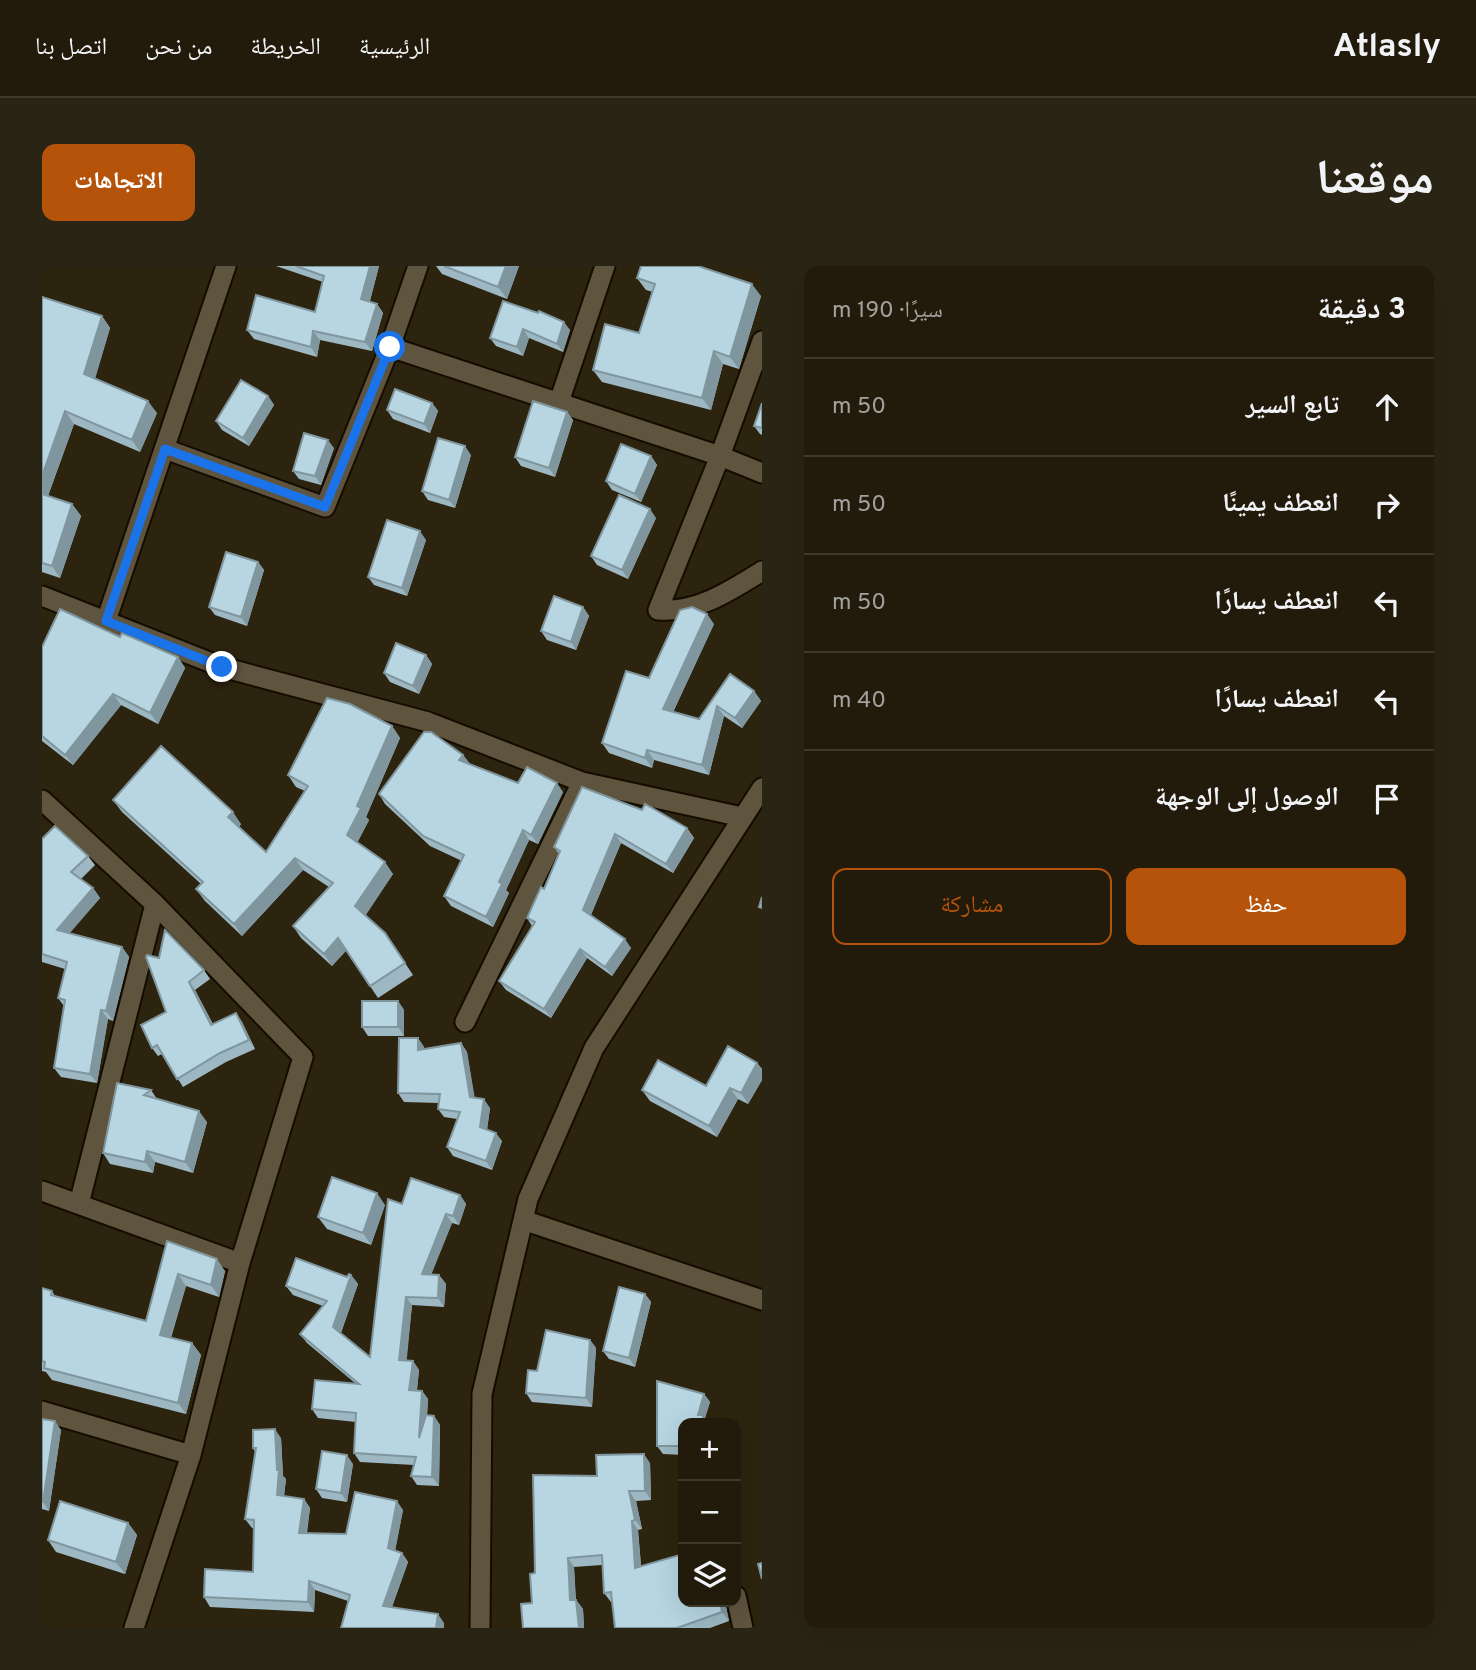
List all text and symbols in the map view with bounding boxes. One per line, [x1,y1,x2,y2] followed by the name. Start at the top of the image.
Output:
[1333,27,1441,69] text: Atlasly
[35,33,107,63] text: اتصل بنا
[145,33,212,63] text: من نحن
[250,33,321,63] text: الخريطة
[359,33,430,63] text: الرئيسية
[42,144,195,221] button: الاتجاهات
[1316,150,1434,212] text: موقعنا
[1318,292,1406,329] text: 3 دقيقة
[832,297,943,326] text: سيرًا · 190 m
[374,331,405,362] route start
[1368,388,1406,426] icon: ahead
[1246,390,1339,423] text: تابع السير
[832,393,886,422] text: 50 m
[1368,486,1406,524] icon: right
[1222,488,1339,521] text: انعطف يمينًا
[832,491,886,520] text: 50 m
[1368,584,1406,622] icon: left
[1215,586,1339,619] text: انعطف يسارًا
[832,589,886,618] text: 50 m
[206,651,237,682] route end
[1368,682,1406,720] icon: left
[1215,684,1339,717] text: انعطف يسارًا
[832,687,886,716] text: 40 m
[1368,780,1406,818] icon: arrive
[1155,782,1339,815] text: الوصول إلى الوجهة
[832,868,1112,945] button: مشاركة
[1126,868,1406,945] button: حفظ
[678,1418,741,1607] map controls
[678,1418,741,1481] button: +
[678,1481,741,1544] button: −
[678,1544,741,1607] button: layers

